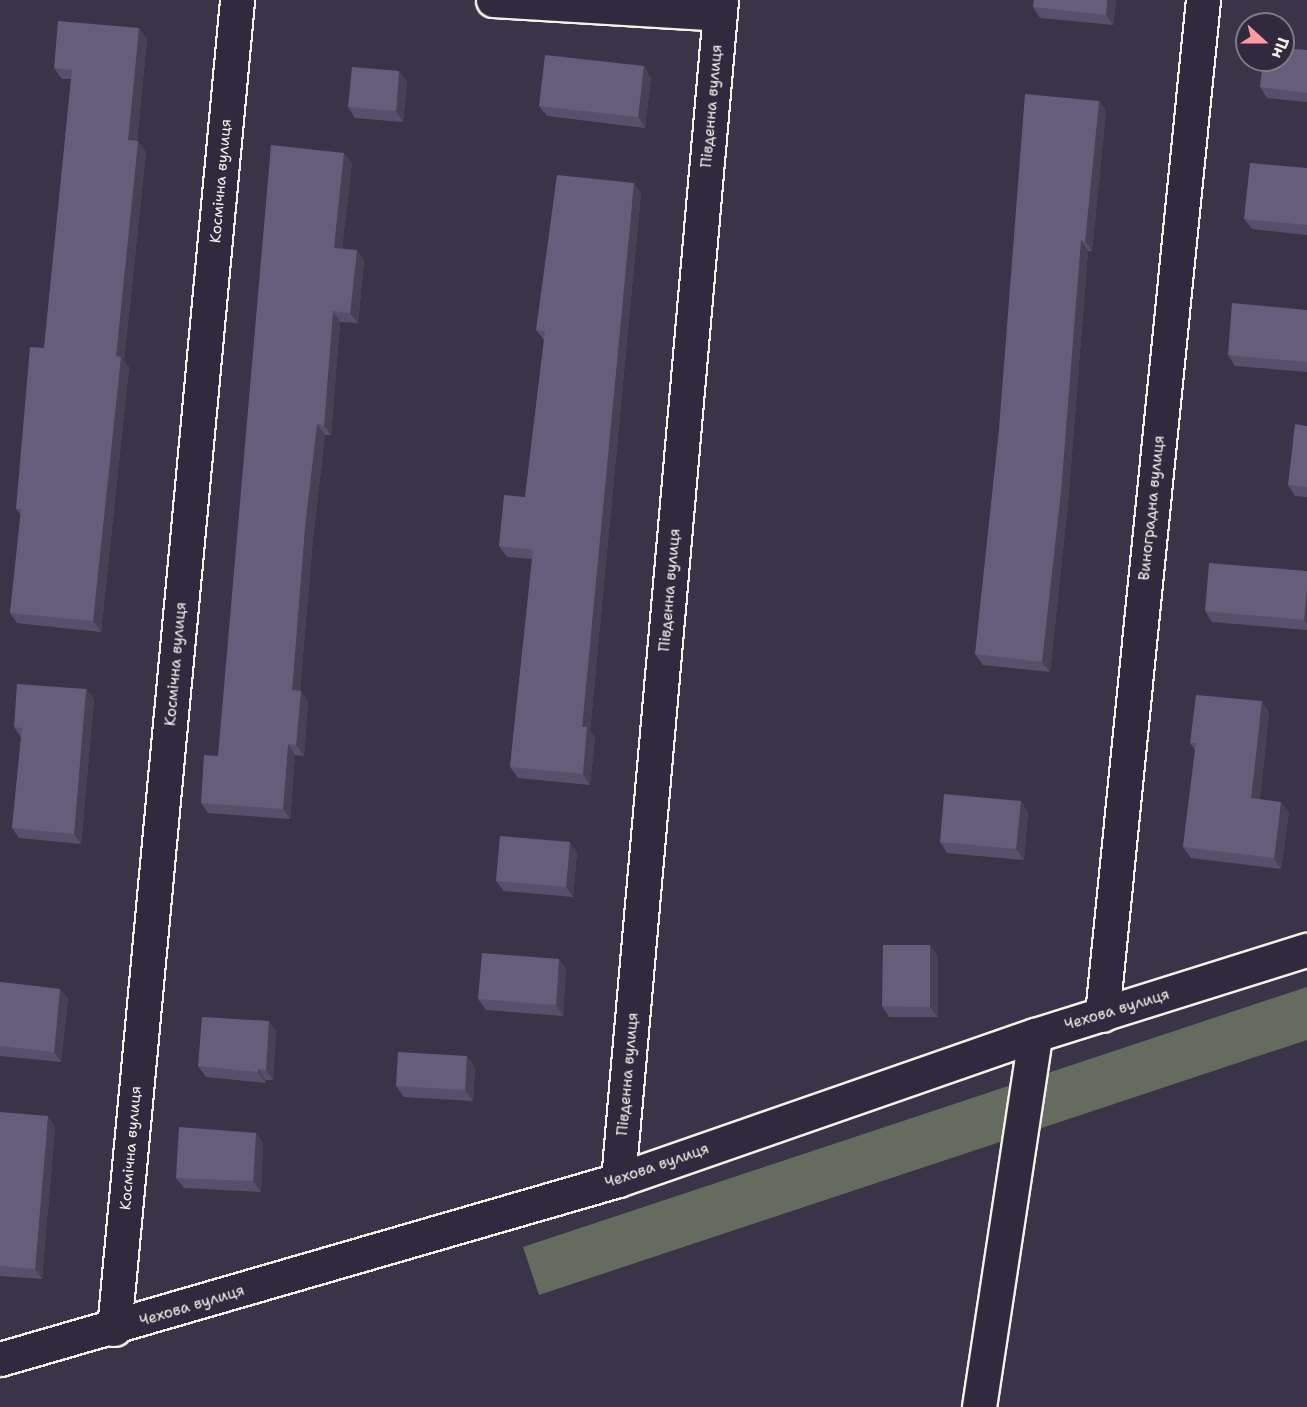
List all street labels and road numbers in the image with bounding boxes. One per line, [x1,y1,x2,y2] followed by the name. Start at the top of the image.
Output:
[698,44,726,168] street label: Південна вулиця
[207,118,235,244] street label: Космічна вулиця
[1135,435,1169,581] street label: Виноградна вулиця
[656,528,684,652] street label: Південна вулиця
[162,601,190,727] street label: Космічна вулиця
[1062,985,1172,1035] street label: Чехова вулиця
[614,1012,642,1136] street label: Південна вулиця
[117,1085,145,1211] street label: Космічна вулиця
[603,1140,711,1192] street label: Чехова вулиця
[137,1281,247,1331] street label: Чехова вулиця

